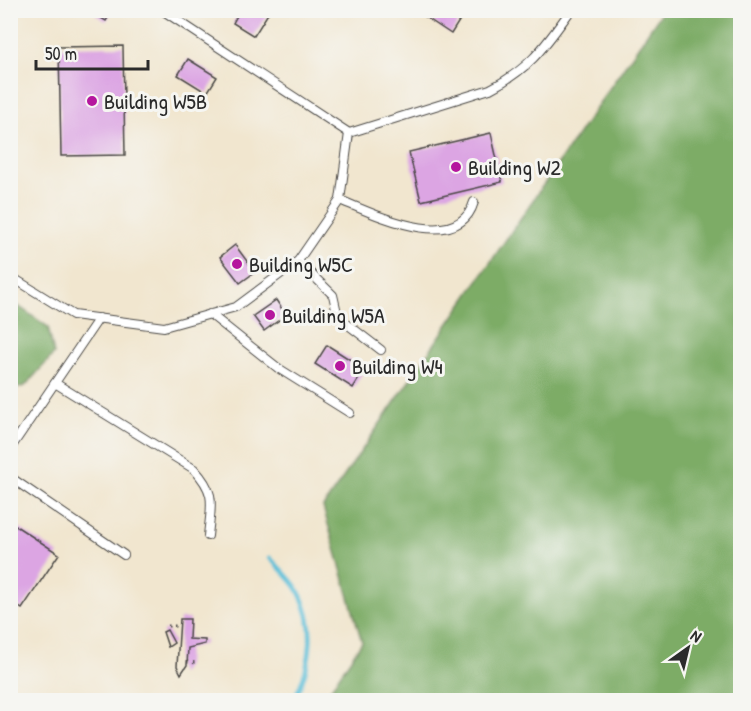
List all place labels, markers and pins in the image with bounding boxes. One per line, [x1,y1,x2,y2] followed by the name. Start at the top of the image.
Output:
[104,86,207,116] place label: Building W5B
[85,94,99,108] marker: Building W5B
[468,152,562,182] place label: Building W2
[449,160,463,174] marker: Building W2
[249,249,353,279] place label: Building W5C
[230,257,244,271] marker: Building W5C
[282,300,385,330] place label: Building W5A
[263,308,277,322] marker: Building W5A
[352,351,443,381] place label: Building W4
[333,359,347,373] marker: Building W4

